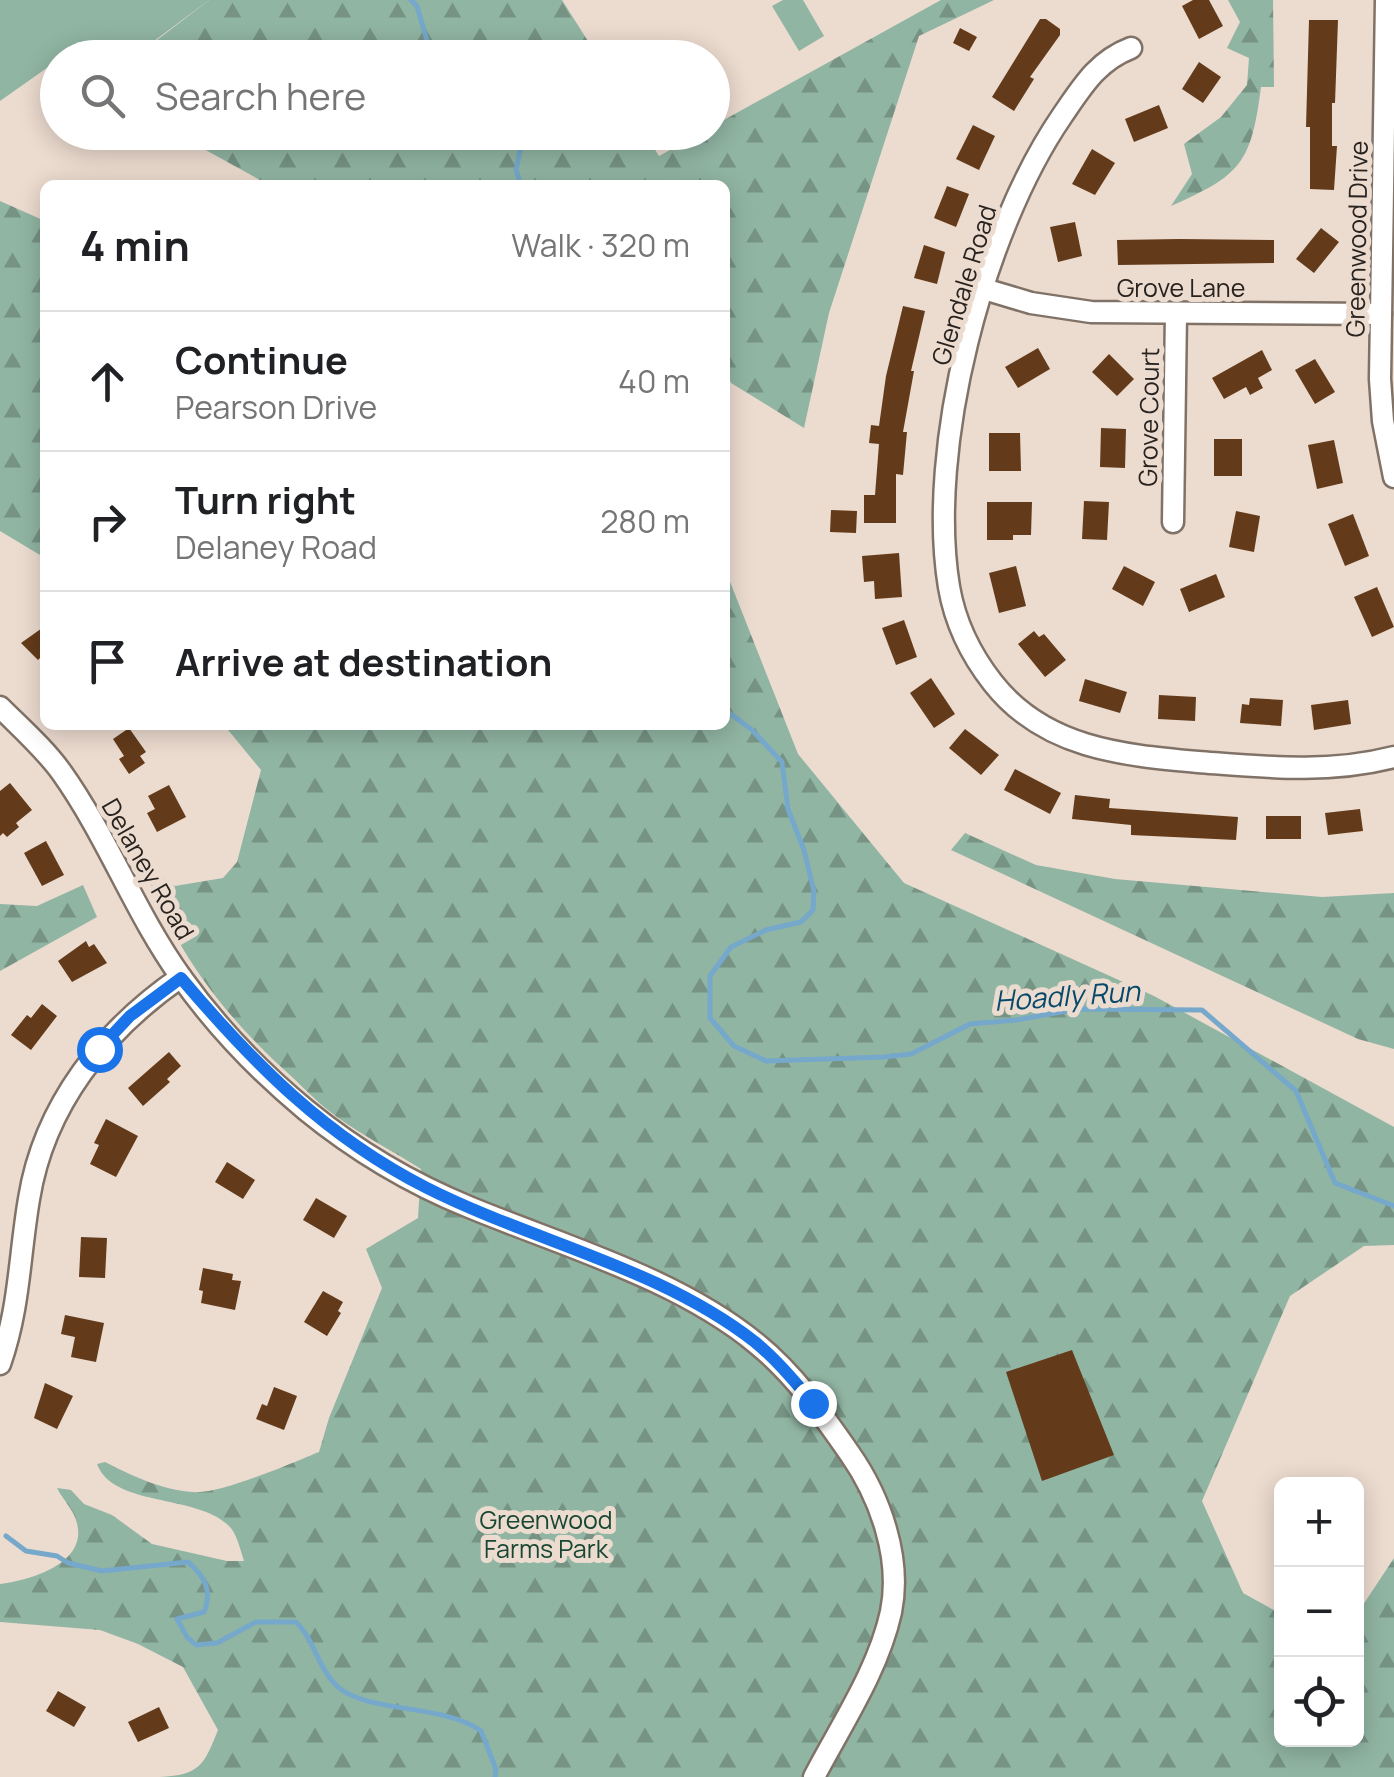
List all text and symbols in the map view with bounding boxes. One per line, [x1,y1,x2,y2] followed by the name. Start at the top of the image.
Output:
[40,40,730,150] search box
[75,68,130,123] icon: search
[155,69,366,121] text: Search here
[1337,140,1376,338] street label: Greenwood Drive
[923,200,1005,369] street label: Glendale Road
[80,216,190,274] text: 4 min
[511,223,690,267] text: Walk · 320 m
[1117,270,1245,305] street label: Grove Lane
[175,333,348,385] text: Continue
[1130,347,1167,487] street label: Grove Court
[80,354,135,409] icon: ahead
[618,359,690,403] text: 40 m
[175,385,377,429] text: Pearson Drive
[175,473,356,525] text: Turn right
[80,494,135,549] icon: right
[600,499,690,543] text: 280 m
[175,525,377,569] text: Delaney Road
[80,634,135,689] icon: arrive
[175,635,552,687] text: Arrive at destination
[94,792,203,946] street label: Delaney Road
[993,971,1142,1019] water label: Hoadly Run
[77,1027,123,1073] route start
[791,1381,837,1427] route end
[1274,1477,1364,1747] map controls
[1274,1477,1364,1567] button: +
[479,1502,613,1566] park label: Greenwood Farms Park
[1274,1567,1364,1657] button: −
[1274,1657,1364,1747] button: locate

